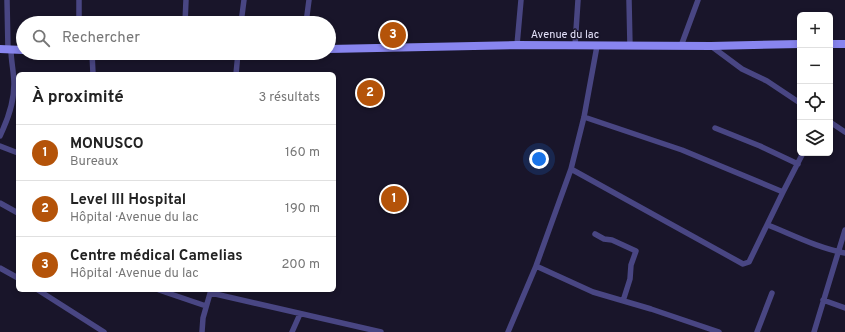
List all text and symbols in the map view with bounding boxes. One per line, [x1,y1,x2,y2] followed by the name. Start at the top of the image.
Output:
[797,12,833,156] map controls
[797,12,833,48] button: +
[16,16,336,60] search box
[380,20,406,50] pin: 3
[30,27,52,49] icon: search
[531,28,599,42] street label: Avenue du lac
[62,29,140,48] text: Rechercher
[797,48,833,84] button: −
[357,78,383,108] pin: 2
[797,84,833,120] button: locate
[32,87,124,109] text: À proximité
[258,90,320,106] text: 3 résultats
[797,120,833,156] button: layers
[70,135,144,154] text: MONUSCO
[42,145,48,161] text: 1
[285,145,320,161] text: 160 m
[529,149,549,169] your location
[70,154,119,170] text: Bureaux
[381,184,407,214] pin: 1
[70,191,186,210] text: Level III Hospital
[41,201,49,217] text: 2
[285,201,320,217] text: 190 m
[70,210,199,226] text: Hôpital · Avenue du lac
[70,247,243,266] text: Centre médical Camelias
[41,257,49,273] text: 3
[281,257,320,273] text: 200 m
[70,266,199,282] text: Hôpital · Avenue du lac

